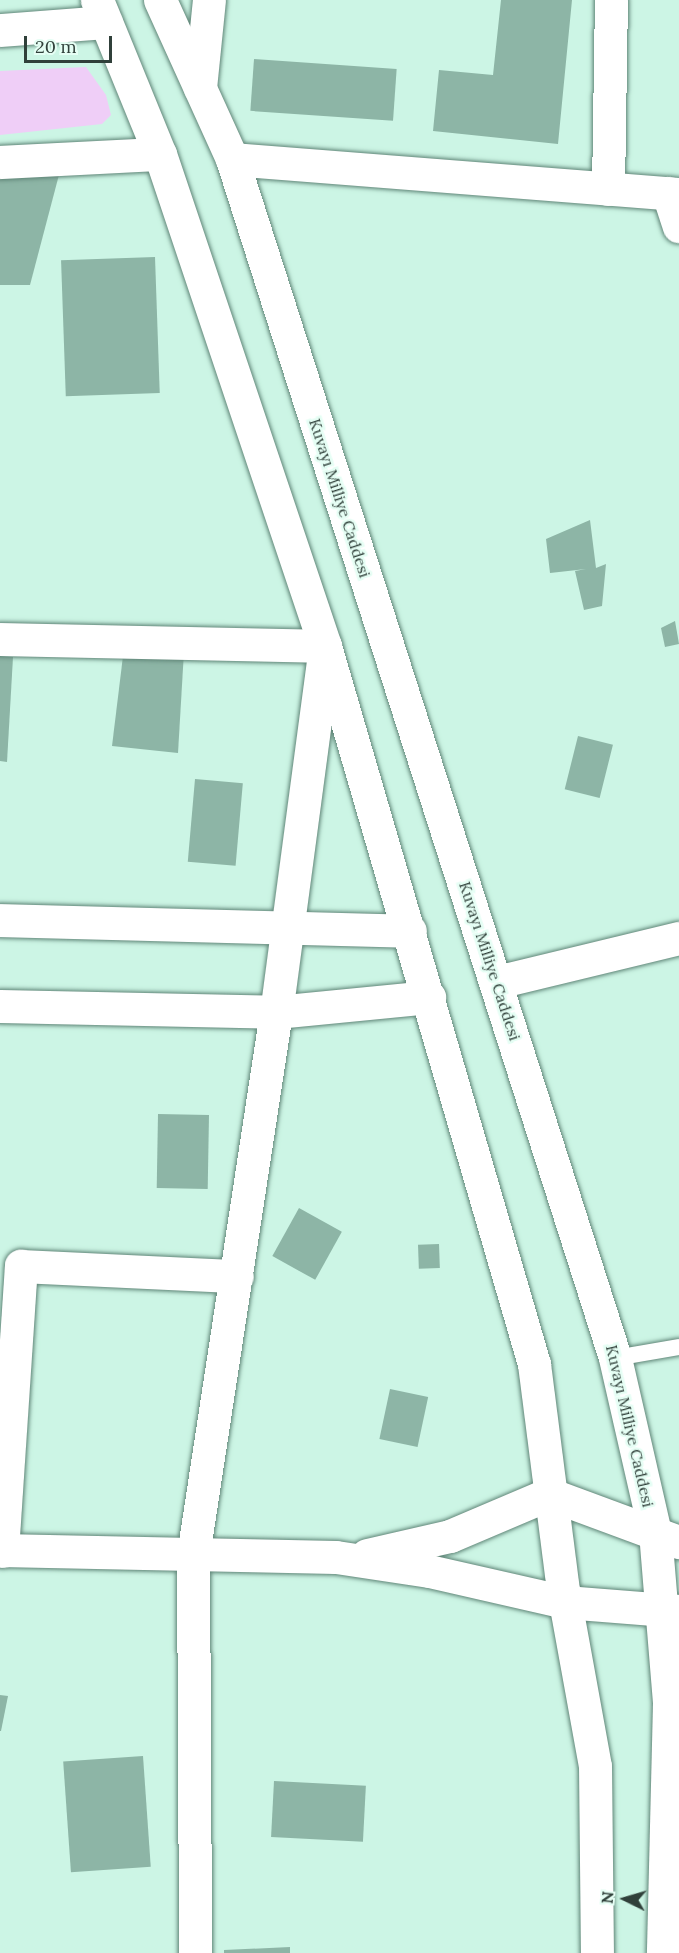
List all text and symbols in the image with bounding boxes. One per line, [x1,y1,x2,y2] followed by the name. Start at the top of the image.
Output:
[27,24,116,62] scale bar
[35,35,77,58] text: 20 m
[305,416,375,580] street label: Kuvayı Milliye Caddesi
[455,879,525,1043] street label: Kuvayı Milliye Caddesi
[602,1343,658,1509] street label: Kuvayı Milliye Caddesi
[595,1869,655,1929] north arrow
[597,1890,618,1904] text: N

